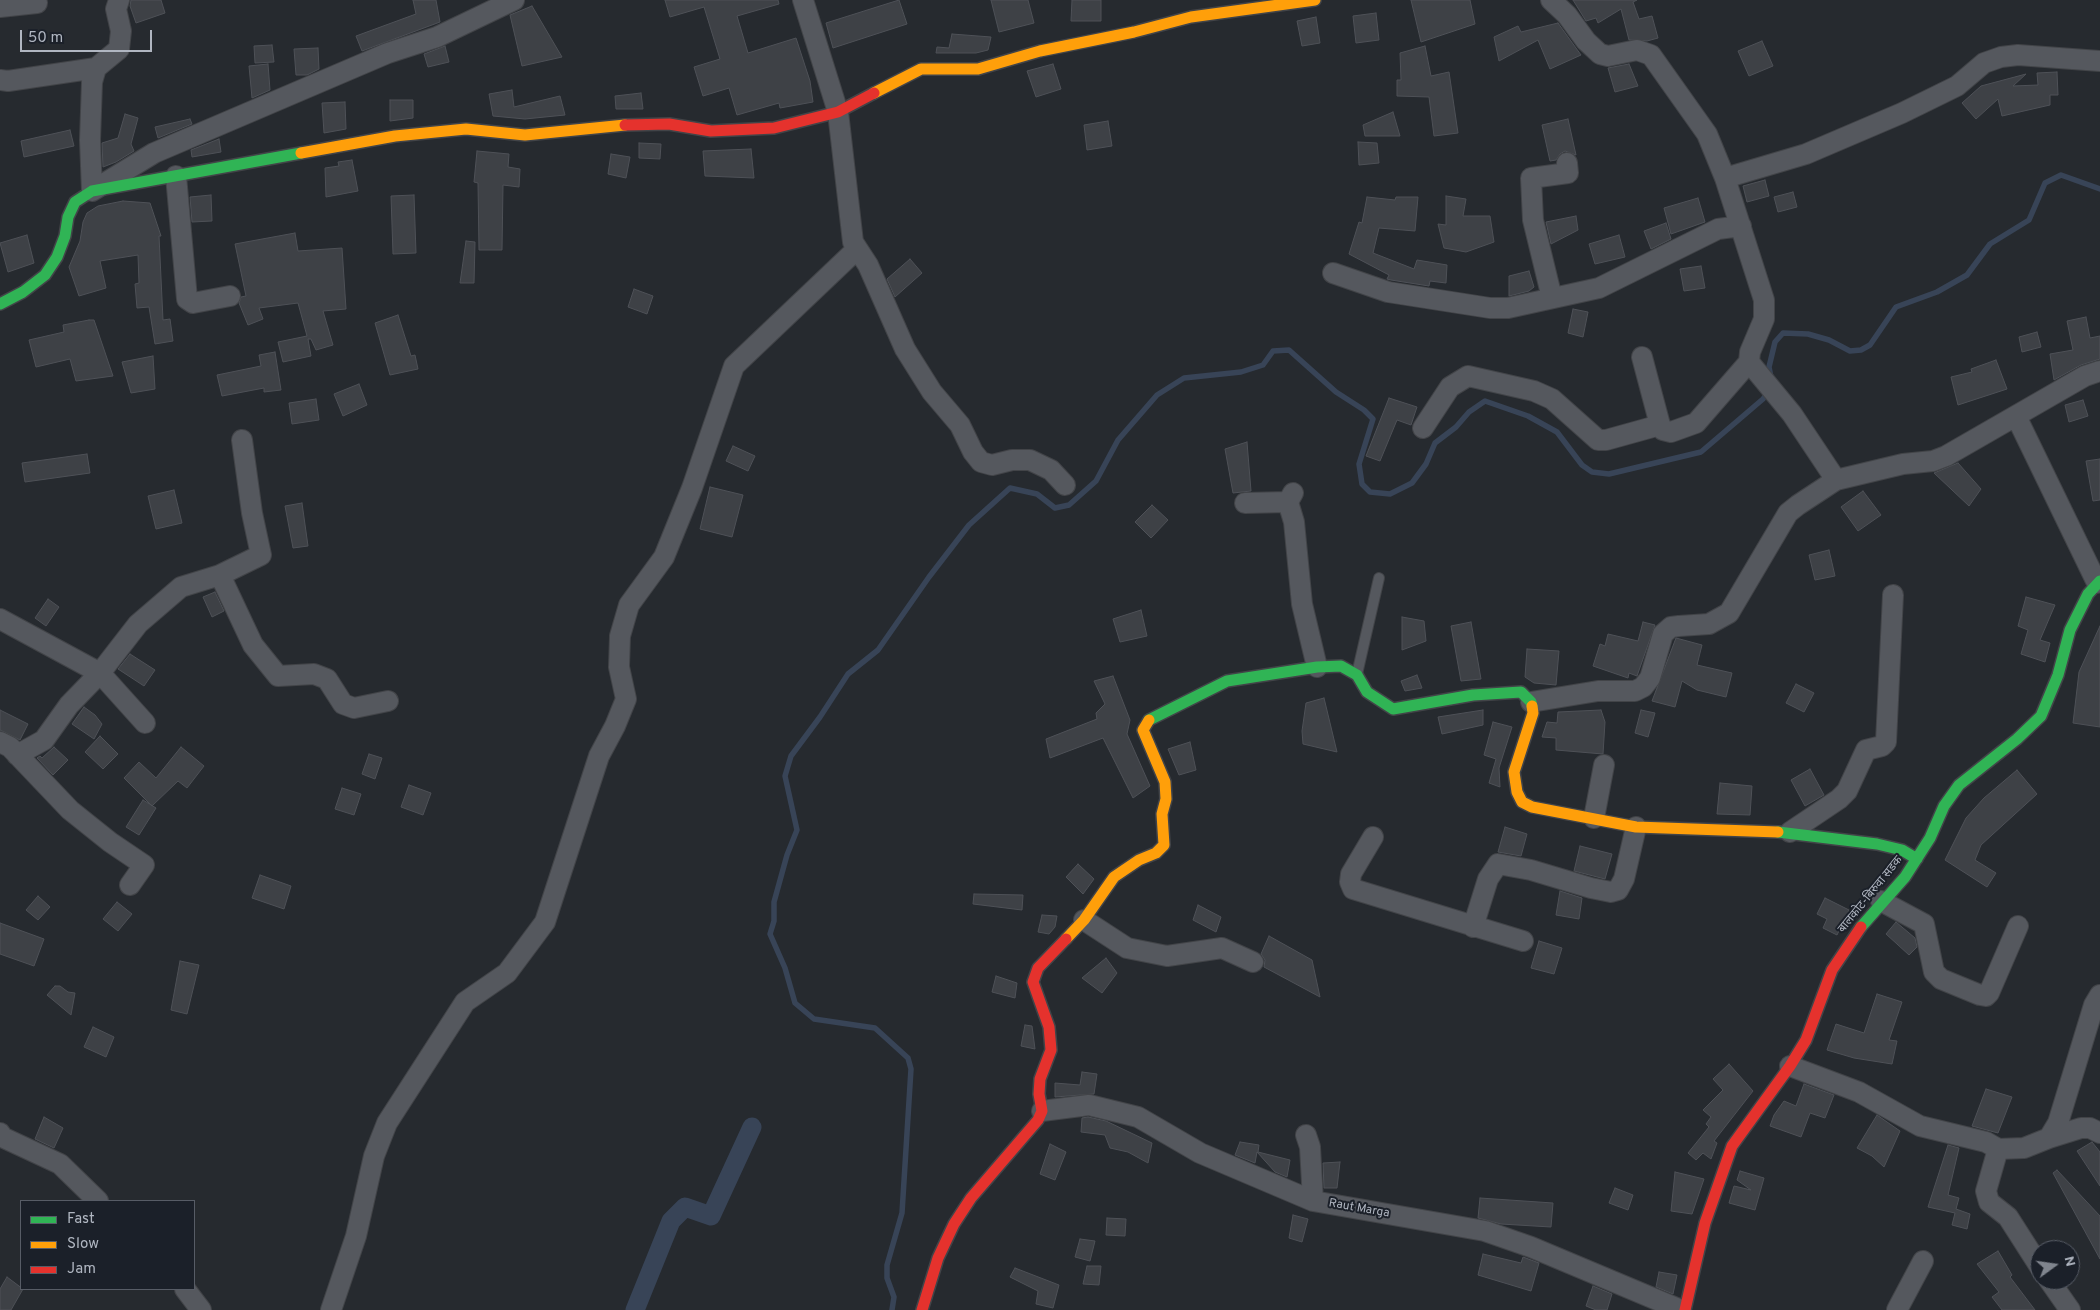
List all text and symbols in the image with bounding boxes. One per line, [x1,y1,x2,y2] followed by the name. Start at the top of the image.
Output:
[22,20,155,52] scale bar
[28,29,63,48] text: 50 m
[1836,854,1906,936] street label: बालकोट-बिरुवा सडक
[1327,1197,1391,1221] street label: Raut Marga
[20,1200,195,1290] legend
[67,1210,95,1229] text: Fast
[67,1235,99,1254] text: Slow
[2030,1240,2080,1290] north arrow
[2060,1255,2079,1268] text: N
[67,1260,96,1279] text: Jam

